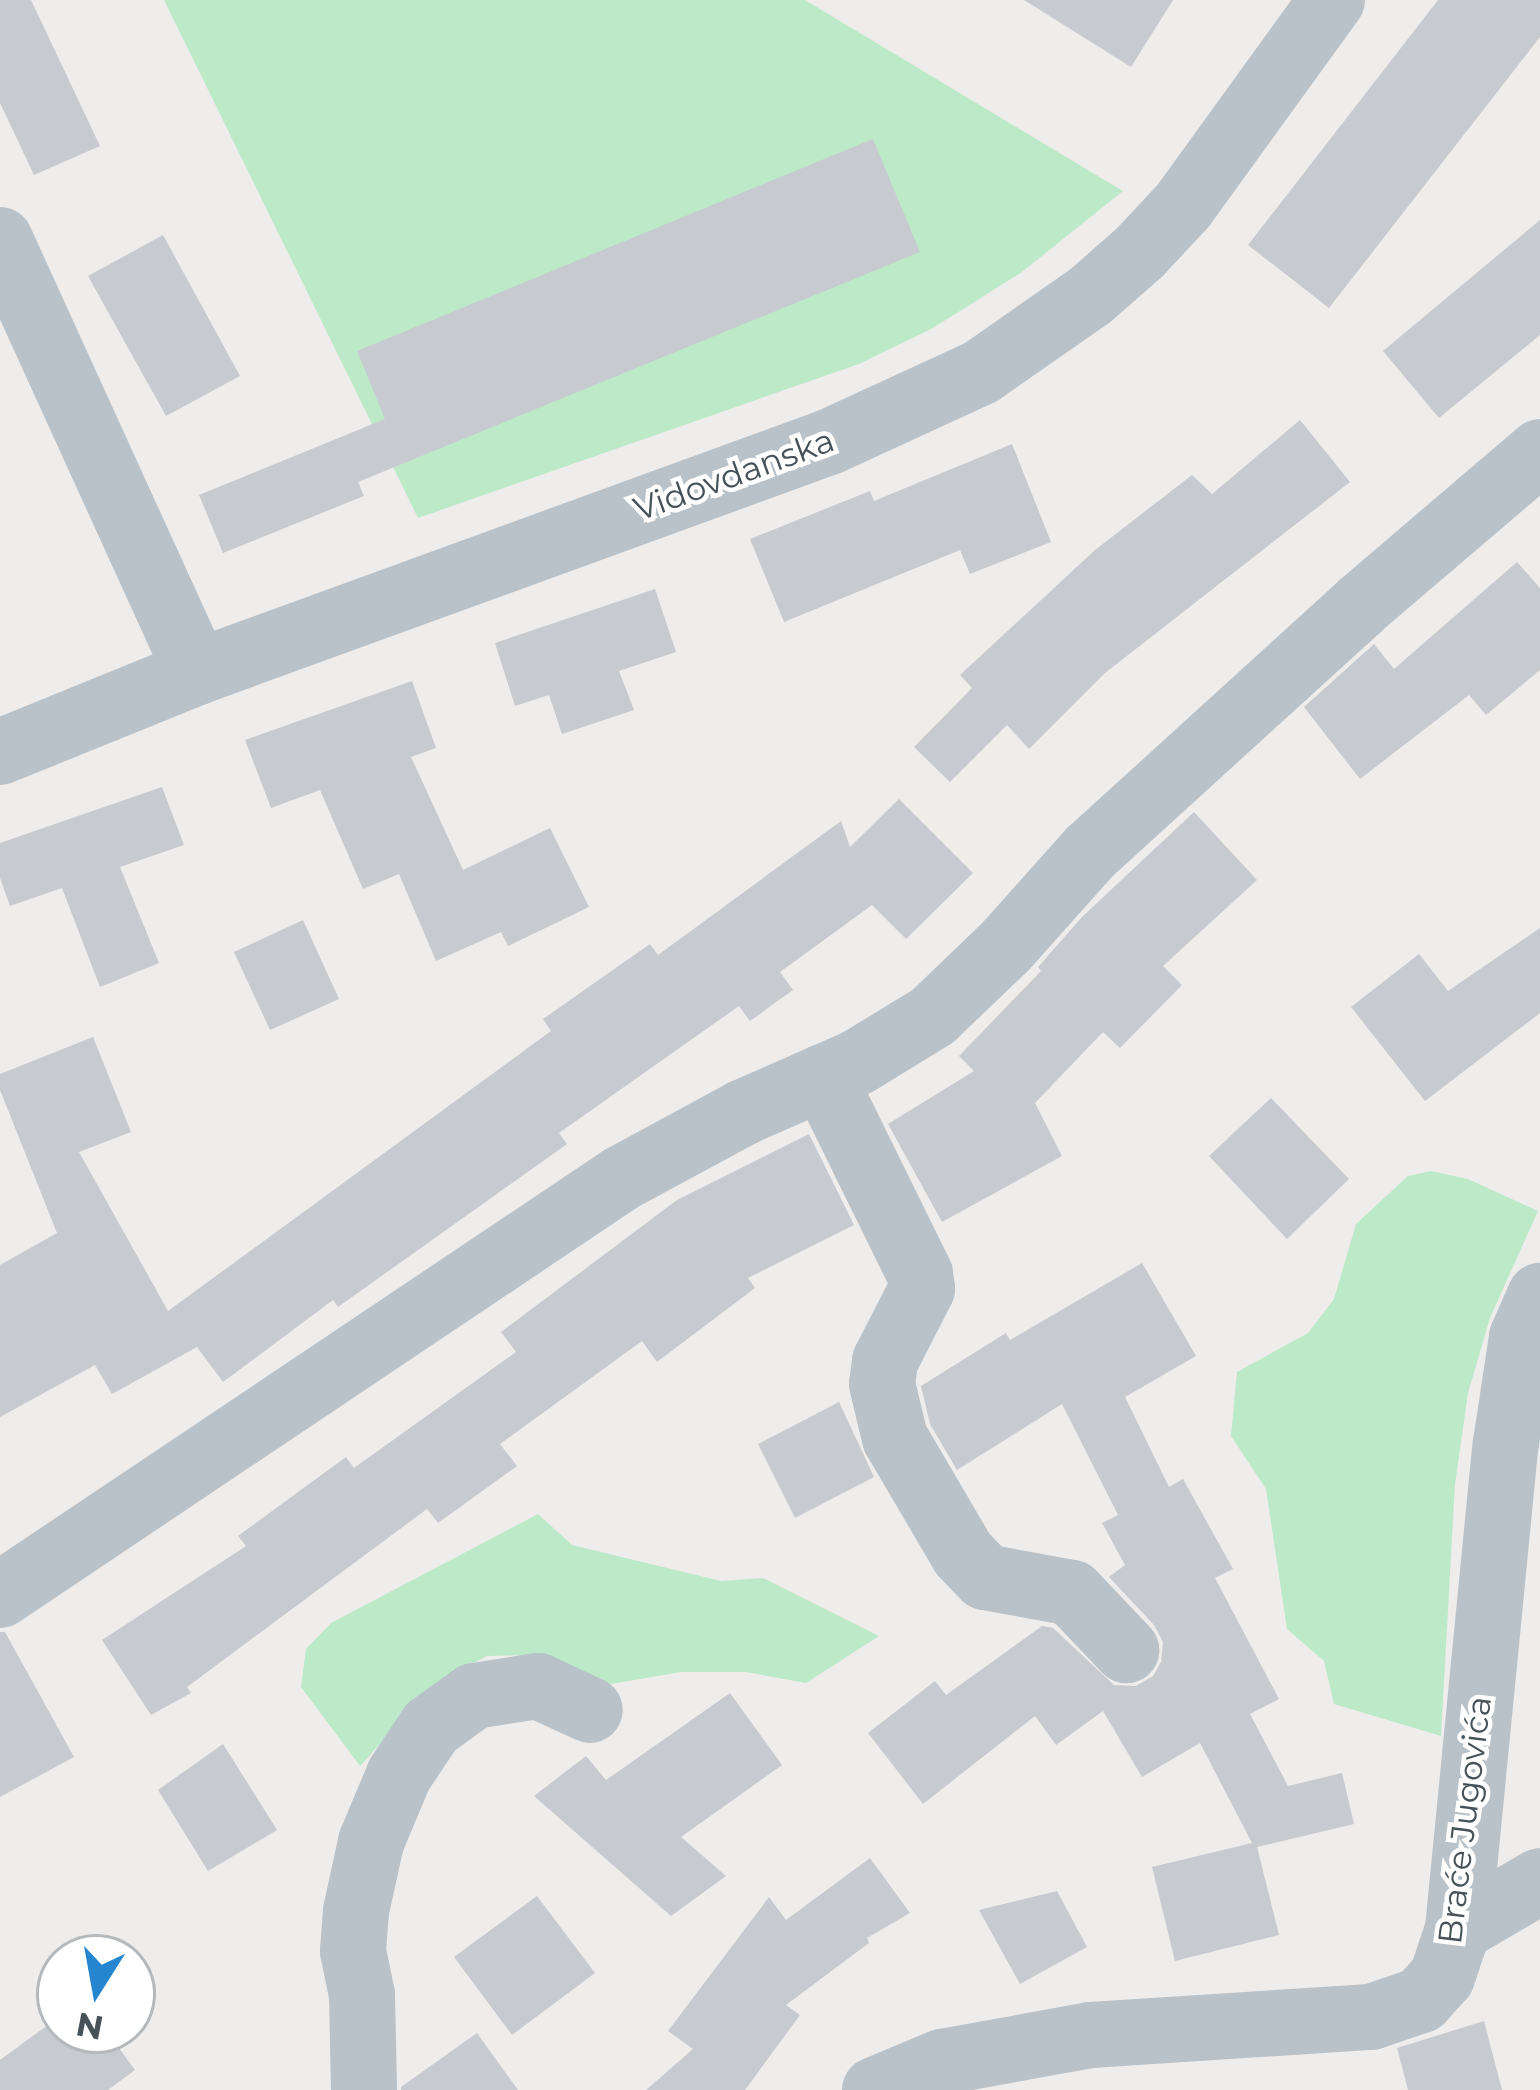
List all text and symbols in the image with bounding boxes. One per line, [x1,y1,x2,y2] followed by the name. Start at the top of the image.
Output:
[628,420,840,530] street label: Vidovdanska
[1430,1694,1500,1946] street label: Braće Jugovića
[36,1934,156,2054] north arrow
[73,2004,107,2049] text: N

